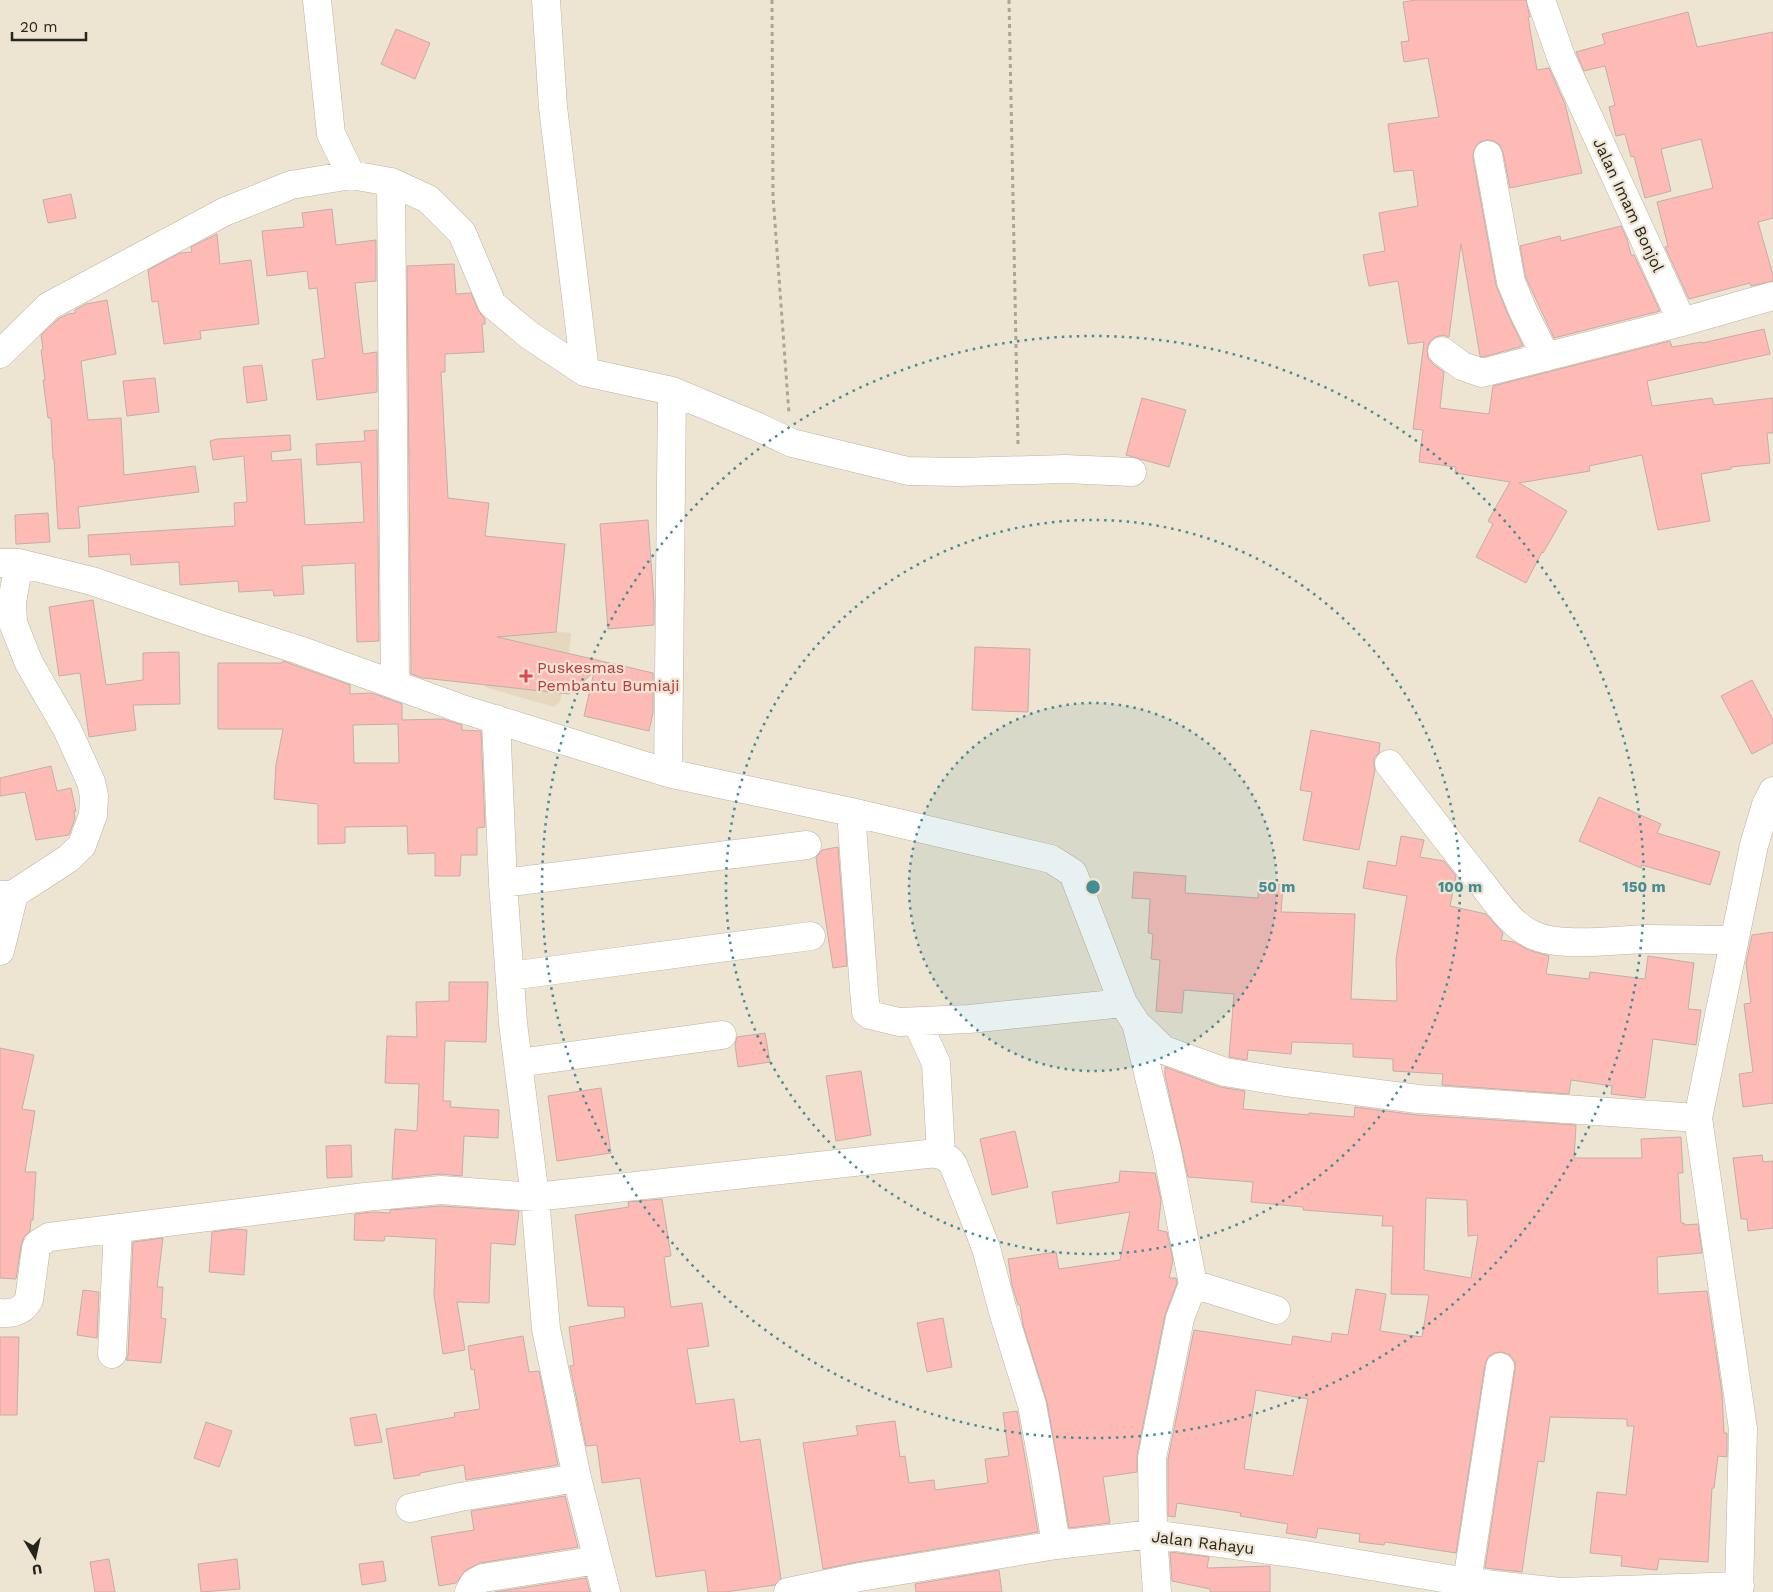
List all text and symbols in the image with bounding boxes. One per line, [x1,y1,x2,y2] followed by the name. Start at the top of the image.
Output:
[12,10,86,42] scale bar
[20,18,58,36] text: 20 m
[1589,135,1668,275] street label: Jalan Imam Bonjol
[537,658,679,695] place label: Puskesmas Pembantu Bumiaji
[519,669,533,683] marker: Puskesmas Pembantu Bumiaji
[1084,878,1102,896] centre of rings
[1259,878,1295,896] text: 50 m
[1438,878,1482,896] text: 100 m
[1622,878,1666,896] text: 150 m
[1150,1527,1255,1558] street label: Jalan Rahayu
[10,1532,60,1582] north arrow
[31,1561,43,1579] text: U

